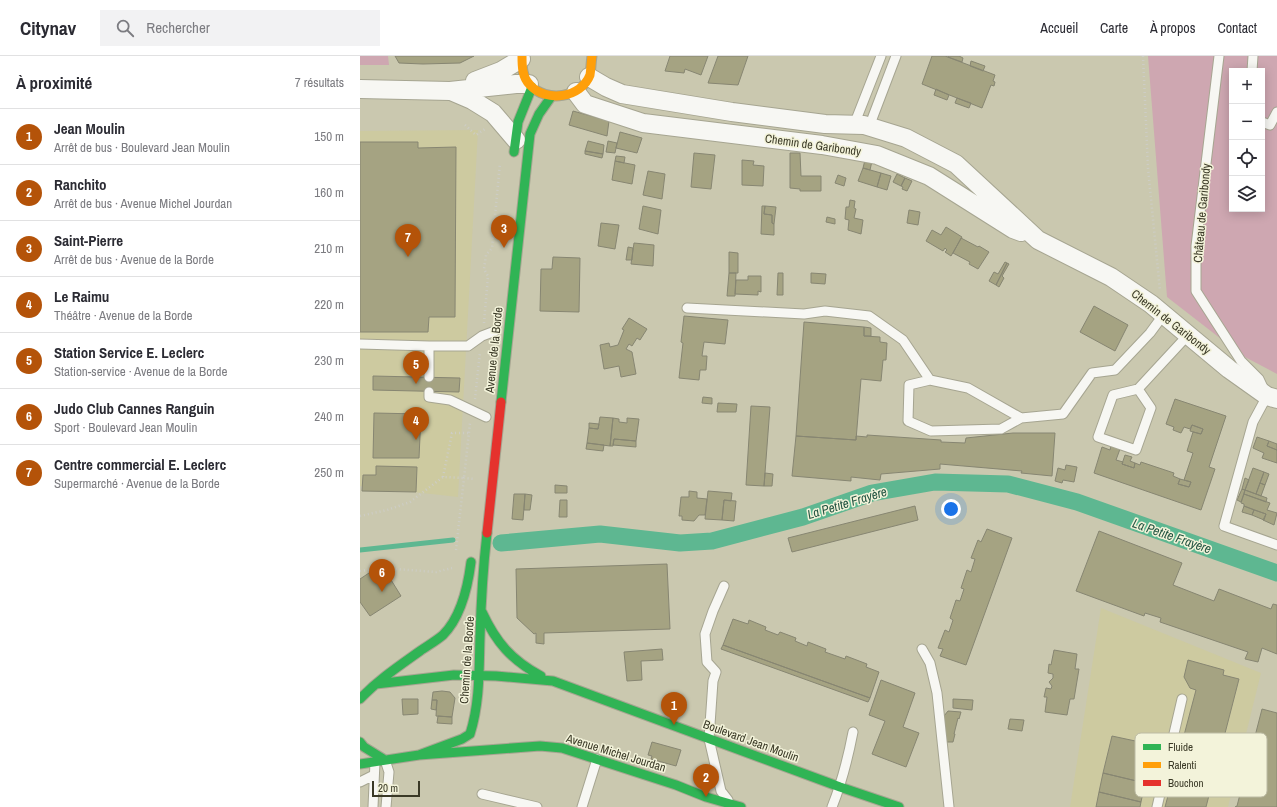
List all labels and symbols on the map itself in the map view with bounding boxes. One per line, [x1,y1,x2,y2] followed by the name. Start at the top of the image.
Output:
[764,130,862,160] street label: Chemin de Garibondy
[1190,163,1214,263] street label: Château de Garibondy
[491,215,517,248] pin: 3
[395,224,421,257] pin: 7
[1128,286,1214,358] street label: Chemin de Garibondy
[481,306,506,395] street label: Avenue de la Borde
[403,351,429,384] pin: 5
[403,407,429,440] pin: 4
[805,483,889,523] water label: La Petite Frayère
[941,499,961,519] your location
[1130,515,1214,557] water label: La Petite Frayère
[369,559,395,592] pin: 6
[456,616,478,704] street label: Chemin de la Borde
[661,692,687,725] pin: 1
[701,716,801,766] street label: Boulevard Jean Moulin
[563,730,668,776] street label: Avenue Michel Jourdan
[1135,733,1267,797] legend
[1168,740,1193,754] text: Fluide
[1168,758,1197,772] text: Ralenti
[693,764,719,797] pin: 2
[1168,776,1204,790] text: Bouchon
[372,779,420,798] scale bar

